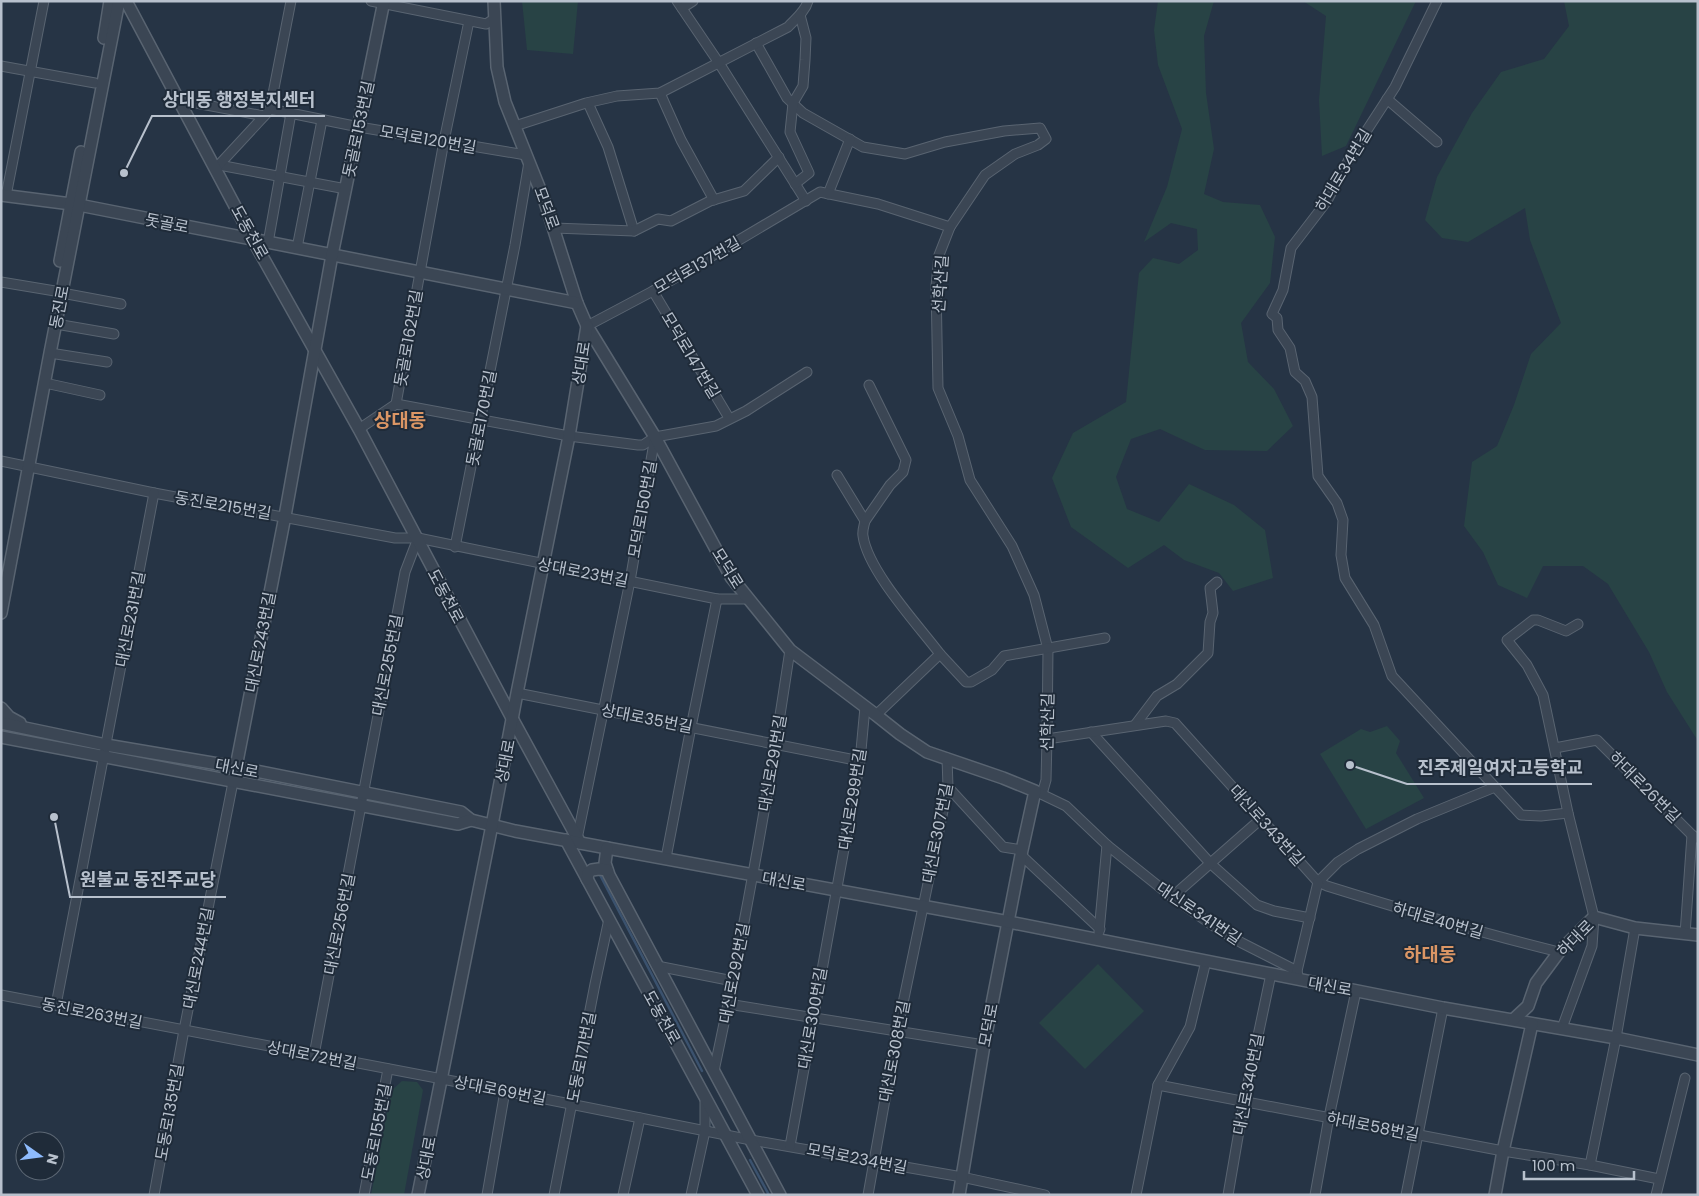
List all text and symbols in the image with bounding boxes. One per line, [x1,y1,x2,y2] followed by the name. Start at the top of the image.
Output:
[337,79,380,180] street label: 돗골로153번길
[152,83,325,116] callout: 상대동 행정복지센터
[163,87,315,112] text: 상대동 행정복지센터
[378,120,478,159] street label: 모덕로120번길
[1310,124,1377,216] street label: 하대로34번길
[528,183,565,233] street label: 모덕로
[225,201,274,264] street label: 도동천로
[143,208,191,239] street label: 돗골로
[650,231,745,300] street label: 모덕로137번길
[927,254,954,314] street label: 선학산길
[44,283,75,331] street label: 동진로
[389,288,428,388] street label: 돗골로162번길
[656,308,726,403] street label: 모덕로147번길
[567,339,596,387] street label: 상대로
[461,368,502,468] street label: 돗골로170번길
[374,407,426,434] district label: 상대동
[623,458,662,560] street label: 모덕로150번길
[173,486,273,525] street label: 동진로215번길
[706,543,749,593] street label: 모덕로
[535,552,630,593] street label: 상대로23번길
[422,565,470,628] street label: 도동천로
[110,569,151,669] street label: 대신로231번길
[239,590,282,694] street label: 대신로243번길
[366,612,409,718] street label: 대신로255번길
[1035,692,1060,752] street label: 선학산길
[599,698,695,739] street label: 상대로35번길
[753,713,792,813] street label: 대신로291번길
[490,737,521,785] street label: 상대로
[833,746,872,852] street label: 대신로299번길
[1604,746,1686,828] street label: 하대로26번길
[1407,751,1592,784] callout: 진주제일여자고등학교
[213,753,261,784] street label: 대신로
[1417,755,1583,780] text: 진주제일여자고등학교
[1224,780,1309,871] street label: 대신로343번길
[916,781,958,885] street label: 대신로307번길
[70,864,226,897] callout: 원불교 동진주교당
[760,866,808,897] street label: 대신로
[80,867,216,892] text: 원불교 동진주교당
[318,871,361,977] street label: 대신로256번길
[1152,876,1246,950] street label: 대신로341번길
[1390,897,1486,944] street label: 하대로40번길
[177,905,220,1011] street label: 대신로244번길
[1552,914,1599,962] street label: 하대로
[713,921,756,1025] street label: 대신로292번길
[1404,941,1456,968] district label: 하대동
[792,965,833,1071] street label: 대신로300번길
[1306,971,1354,1002] street label: 대신로
[637,986,686,1049] street label: 도동천로
[39,992,144,1035] street label: 동진로263번길
[873,998,916,1104] street label: 대신로308번길
[973,1001,1004,1049] street label: 모덕로
[561,1009,602,1105] street label: 도동로171번길
[1227,1031,1270,1137] street label: 대신로340번길
[265,1035,359,1076] street label: 상대로72번길
[150,1062,189,1162] street label: 도동로135번길
[452,1070,548,1111] street label: 상대로69번길
[356,1081,397,1183] street label: 도동로155번길
[1325,1106,1421,1147] street label: 하대로58번길
[15,1131,65,1181] north arrow
[411,1134,442,1182] street label: 상대로
[805,1137,909,1180] street label: 모덕로234번길
[1524,1148,1634,1180] scale bar
[42,1152,64,1167] text: N
[1532,1155,1575,1176] text: 100 m

